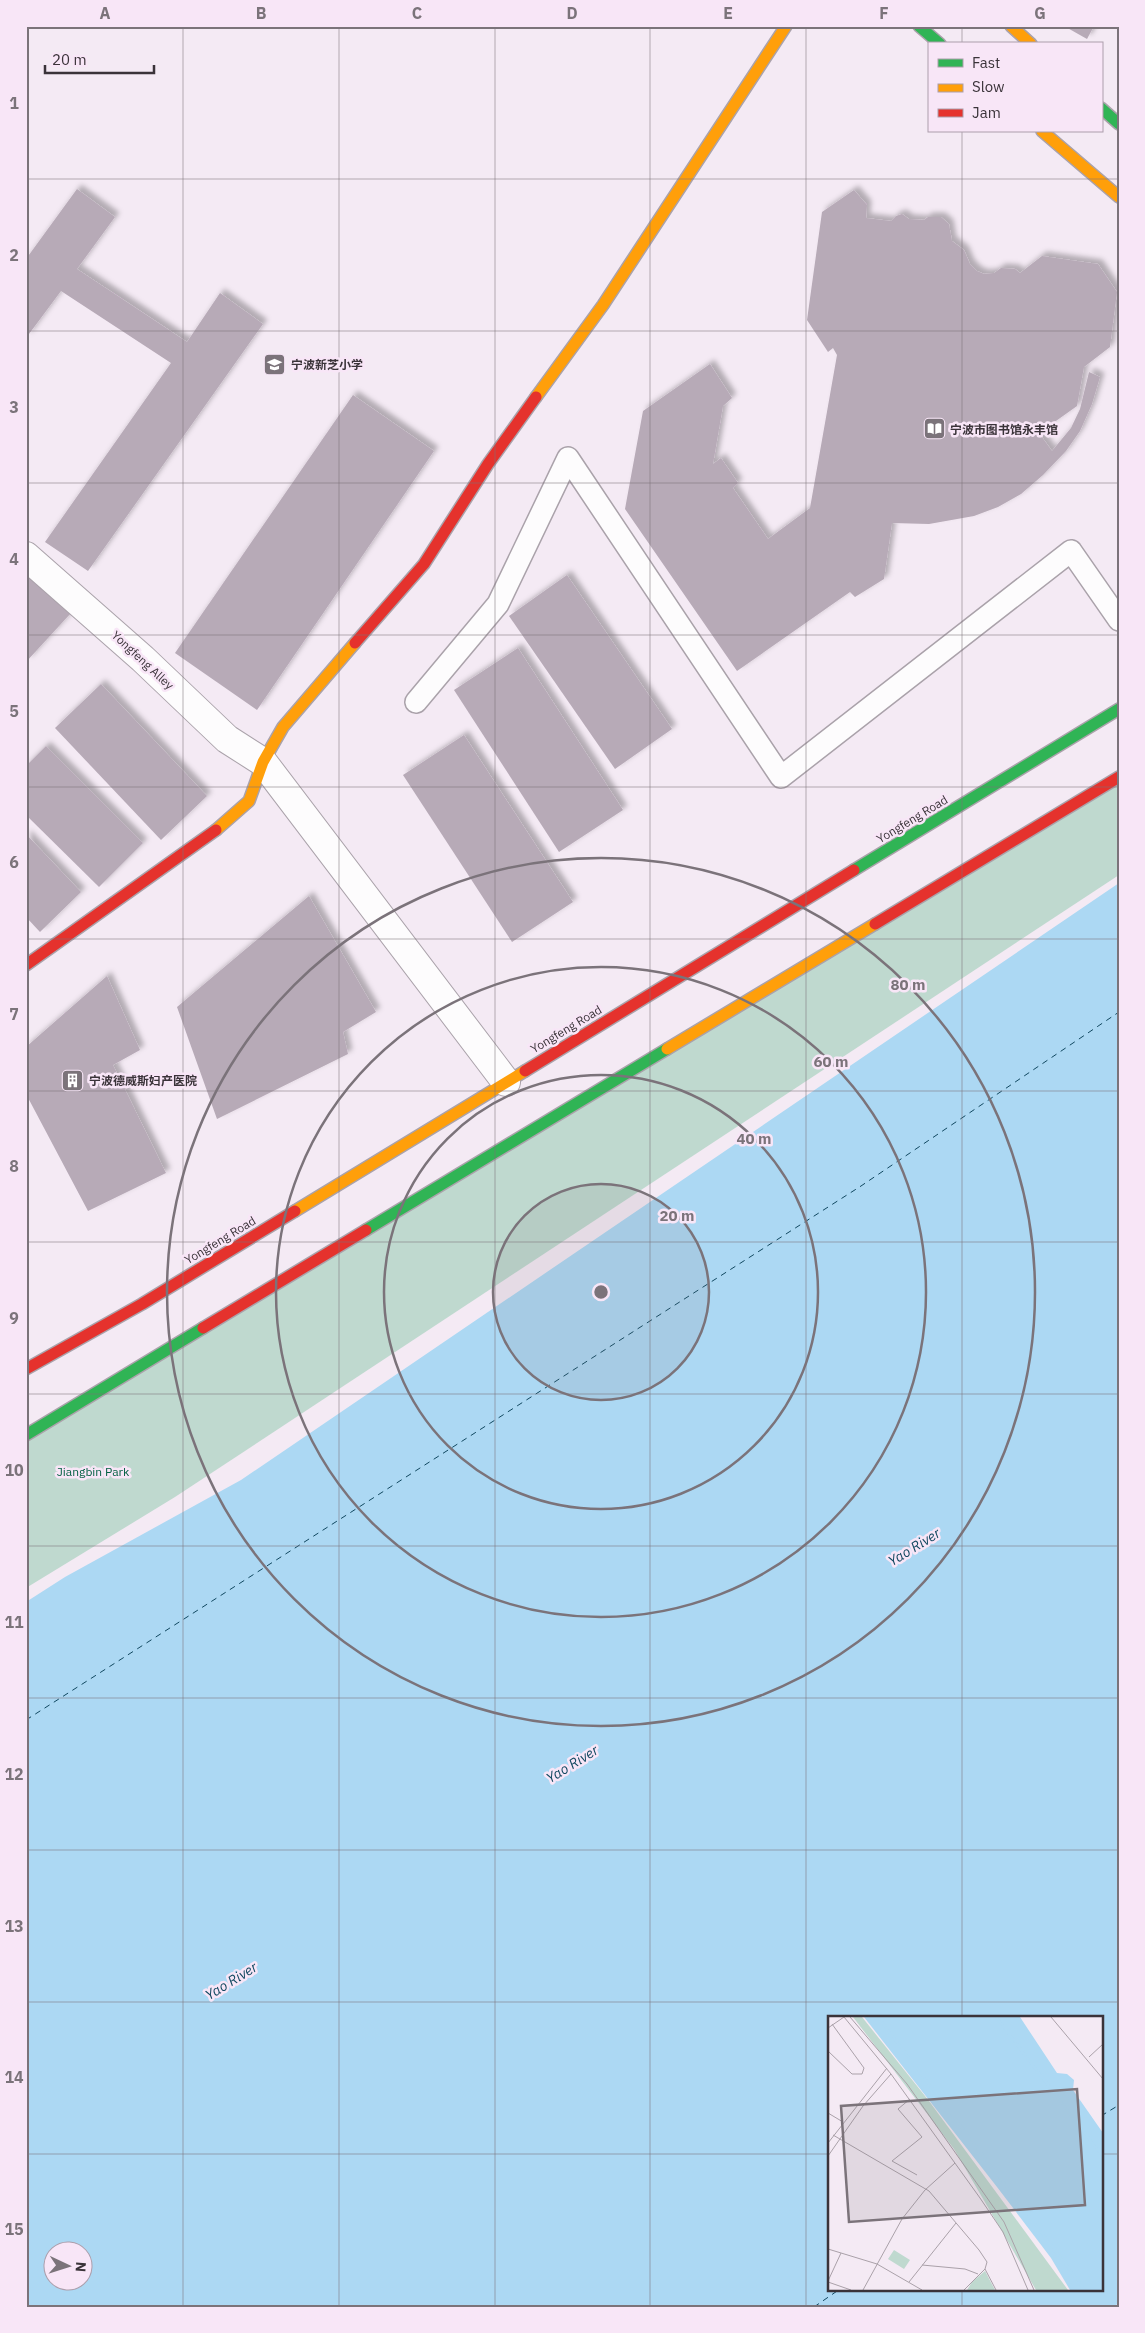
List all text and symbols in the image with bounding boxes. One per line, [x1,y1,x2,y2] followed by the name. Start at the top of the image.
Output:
[100,3,111,23] text: A
[256,3,267,23] text: B
[412,3,422,23] text: C
[566,3,578,23] text: D
[723,3,733,23] text: E
[879,3,889,23] text: F
[1034,3,1046,23] text: G
[45,42,154,74] scale bar
[928,42,1102,132] legend
[52,50,87,69] text: 20 m
[972,53,1000,72] text: Fast
[972,77,1005,96] text: Slow
[9,93,19,113] text: 1
[972,103,1001,122] text: Jam
[9,245,19,265] text: 2
[263,352,287,376] school or university icon: 宁波新芝小学
[291,357,363,372] place label: 宁波新芝小学
[9,397,19,417] text: 3
[922,417,946,441] library icon: 宁波市图书馆永丰馆
[950,422,1058,437] place label: 宁波市图书馆永丰馆
[9,549,19,569] text: 4
[109,627,177,693] street label: Yongfeng Alley
[9,701,19,721] text: 5
[874,792,950,846] street label: Yongfeng Road
[9,852,19,872] text: 6
[891,975,925,994] text: 80 m
[528,1002,604,1056] street label: Yongfeng Road
[9,1004,19,1024] text: 7
[814,1052,848,1071] text: 60 m
[61,1068,85,1092] building icon: 宁波德威斯妇产医院
[89,1073,197,1088] place label: 宁波德威斯妇产医院
[737,1129,771,1148] text: 40 m
[9,1156,19,1176] text: 8
[660,1206,694,1225] text: 20 m
[182,1213,258,1267] street label: Yongfeng Road
[592,1283,610,1301] centre of rings
[9,1308,19,1328] text: 9
[4,1460,24,1480] text: 10
[57,1464,130,1479] park label: Jiangbin Park
[885,1524,944,1570] water label: Yao River
[4,1612,24,1632] text: 11
[543,1741,602,1787] water label: Yao River
[4,1764,24,1784] text: 12
[4,1916,24,1936] text: 13
[202,1958,261,2004] water label: Yao River
[828,2016,1102,2290] inset map
[4,2067,24,2087] text: 14
[4,2219,24,2239] text: 15
[42,2240,92,2290] north arrow
[72,2261,90,2273] text: N

